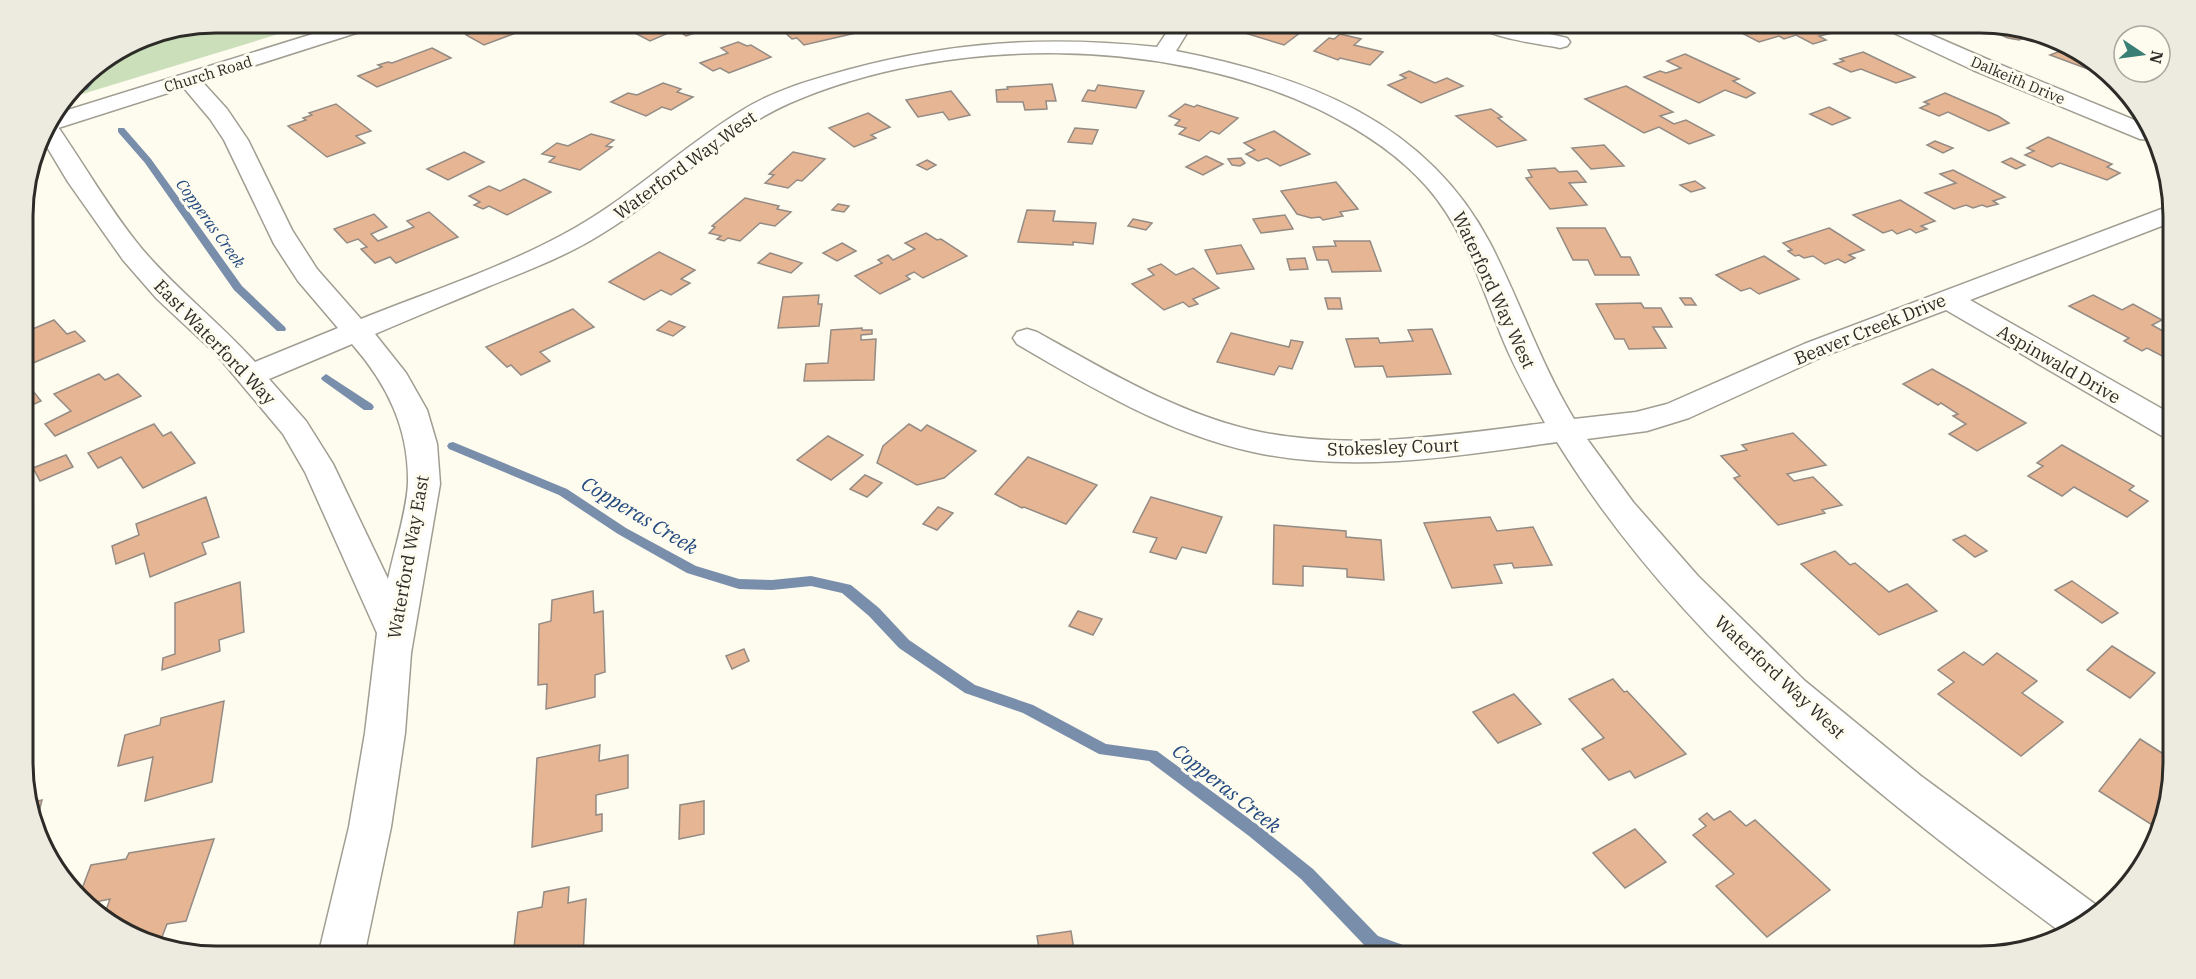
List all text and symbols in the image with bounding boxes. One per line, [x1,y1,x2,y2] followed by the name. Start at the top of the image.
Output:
[2112,24,2172,84] north arrow
[2145,49,2168,66] text: N
[162,52,254,96] street label: Church Road
[1968,52,2068,108] street label: Dalkeith Drive
[609,106,761,224] street label: Waterford Way West
[172,175,250,272] water label: Copperas Creek
[1448,208,1540,372] street label: Waterford Way West
[149,274,281,410] street label: East Waterford Way
[1791,288,1949,370] street label: Beaver Creek Drive
[1993,319,2125,409] street label: Aspinwald Drive
[1327,433,1459,461] street label: Stokesley Court
[577,470,704,561] water label: Copperas Creek
[382,473,434,641] street label: Waterford Way East
[1710,610,1850,744] street label: Waterford Way West
[1167,737,1287,839] water label: Copperas Creek

